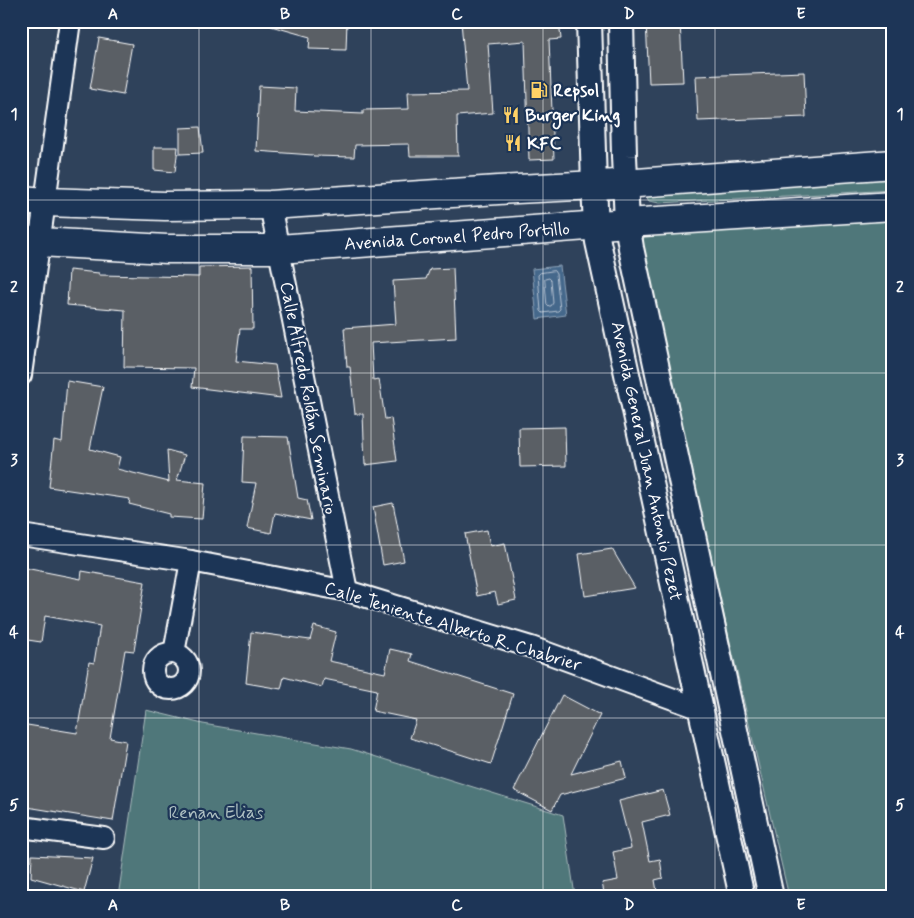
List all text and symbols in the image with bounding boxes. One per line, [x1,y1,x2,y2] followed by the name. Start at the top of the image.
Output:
[108,4,118,25] text: A
[280,4,290,25] text: B
[451,4,463,25] text: C
[623,4,635,25] text: D
[796,4,806,25] text: E
[553,79,599,103] place label: Repsol
[529,80,549,100] fuel station icon: Repsol
[10,104,18,125] text: 1
[525,104,620,130] place label: Burger King
[896,104,904,125] text: 1
[501,105,521,125] restaurant icon: Burger King
[527,132,561,156] place label: KFC
[503,133,523,153] restaurant icon: KFC
[343,217,571,257] street label: Avenida Coronel Pedro Portillo
[10,277,18,298] text: 2
[896,277,904,298] text: 2
[274,280,342,517] street label: Calle Alfredo Roldán Seminario
[605,319,687,603] street label: Avenida General Juan Antonio Pezet
[10,450,18,471] text: 3
[896,450,904,471] text: 3
[321,576,585,678] street label: Calle Teniente Alberto R. Chabrier
[9,622,19,643] text: 4
[895,622,905,643] text: 4
[9,795,19,816] text: 5
[895,795,905,816] text: 5
[169,801,264,825] park label: Renan Elias
[108,895,118,916] text: A
[280,895,290,916] text: B
[451,895,463,916] text: C
[623,895,635,916] text: D
[796,895,806,916] text: E

